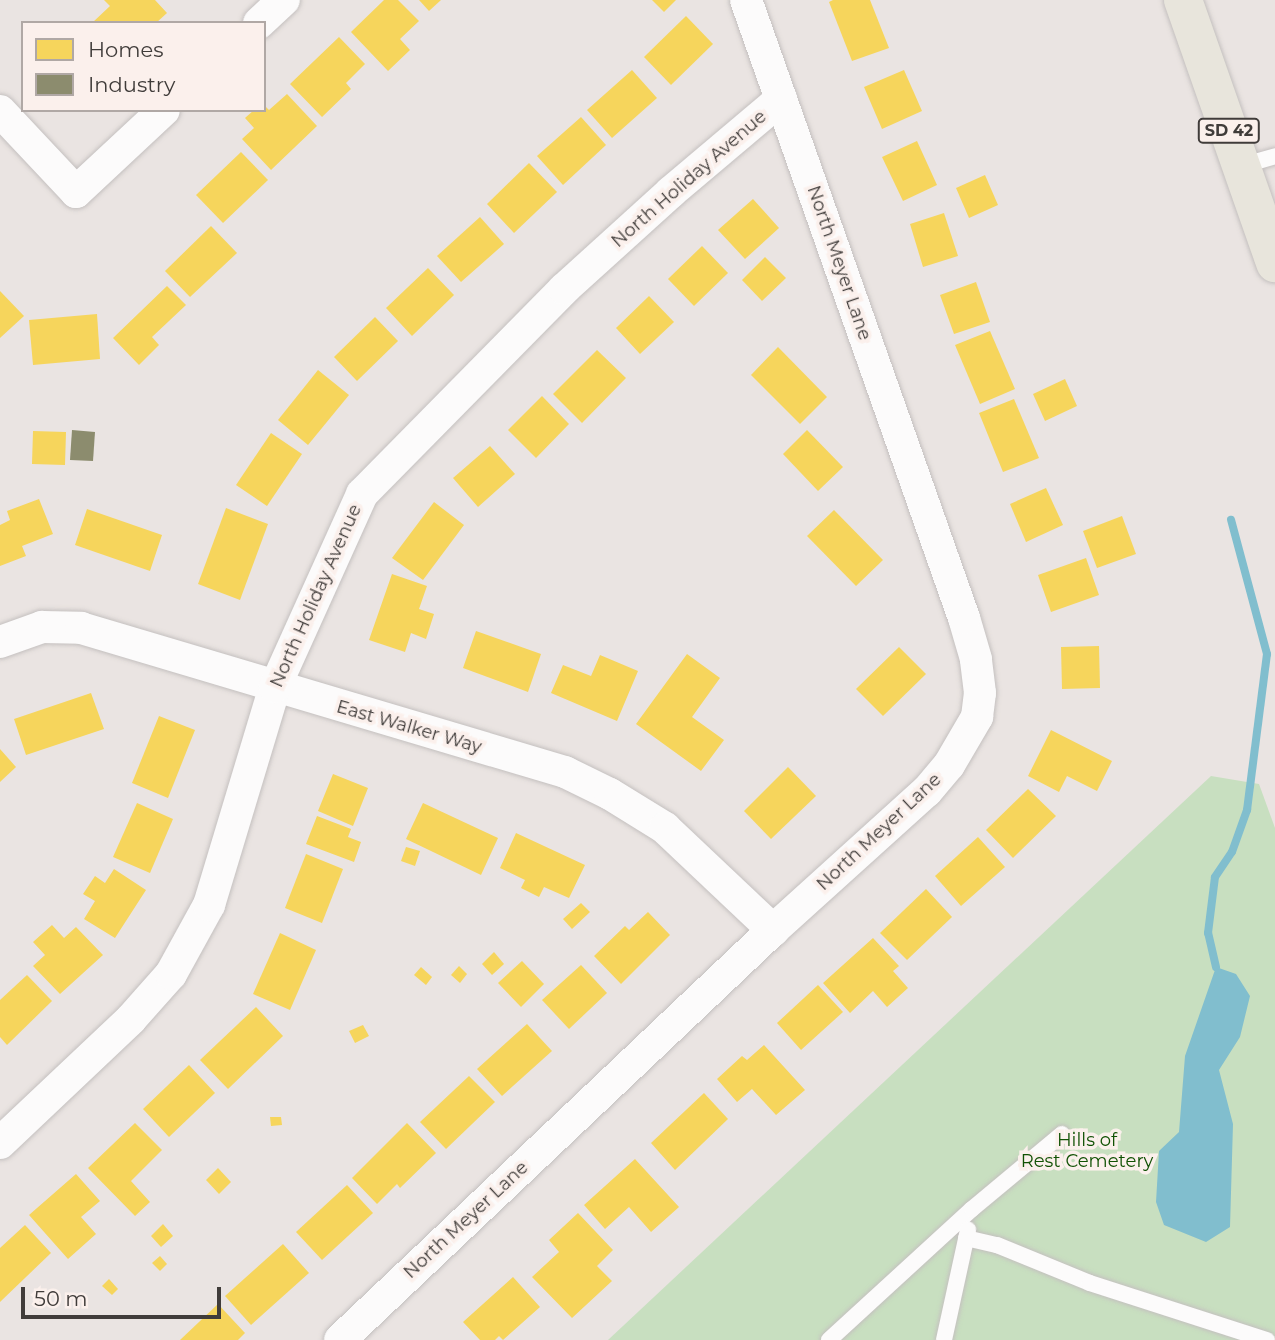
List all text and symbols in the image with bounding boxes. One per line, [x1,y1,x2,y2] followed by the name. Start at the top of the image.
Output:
[21,21,266,112] legend
[88,37,163,62] text: Homes
[88,72,175,97] text: Industry
[607,106,771,252] street label: North Holiday Avenue
[1198,119,1260,144] road number: SD 42
[802,183,876,343] street label: North Meyer Lane
[266,501,366,691] street label: North Holiday Avenue
[334,696,484,758] street label: East Walker Way
[812,769,946,895] street label: North Meyer Lane
[1021,1130,1153,1172] park label: Hills of Rest Cemetery
[399,1157,533,1283] street label: North Meyer Lane
[24,1274,224,1318] scale bar
[34,1286,88,1311] text: 50 m

